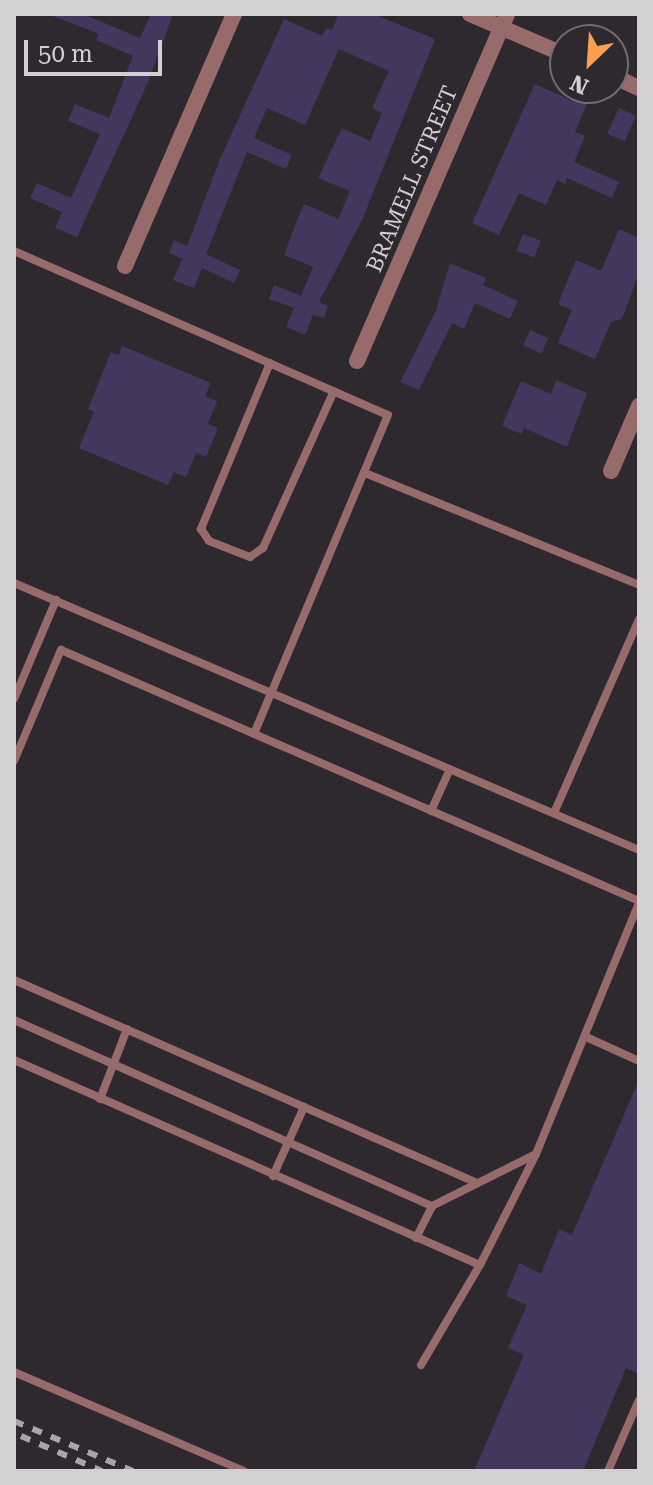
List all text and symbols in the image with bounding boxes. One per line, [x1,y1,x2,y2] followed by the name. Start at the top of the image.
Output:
[28,24,166,74] scale bar
[549,24,629,104] north arrow
[38,40,93,68] text: 50 m
[567,69,592,99] text: N
[361,82,463,276] street label: BRAMELL STREET

